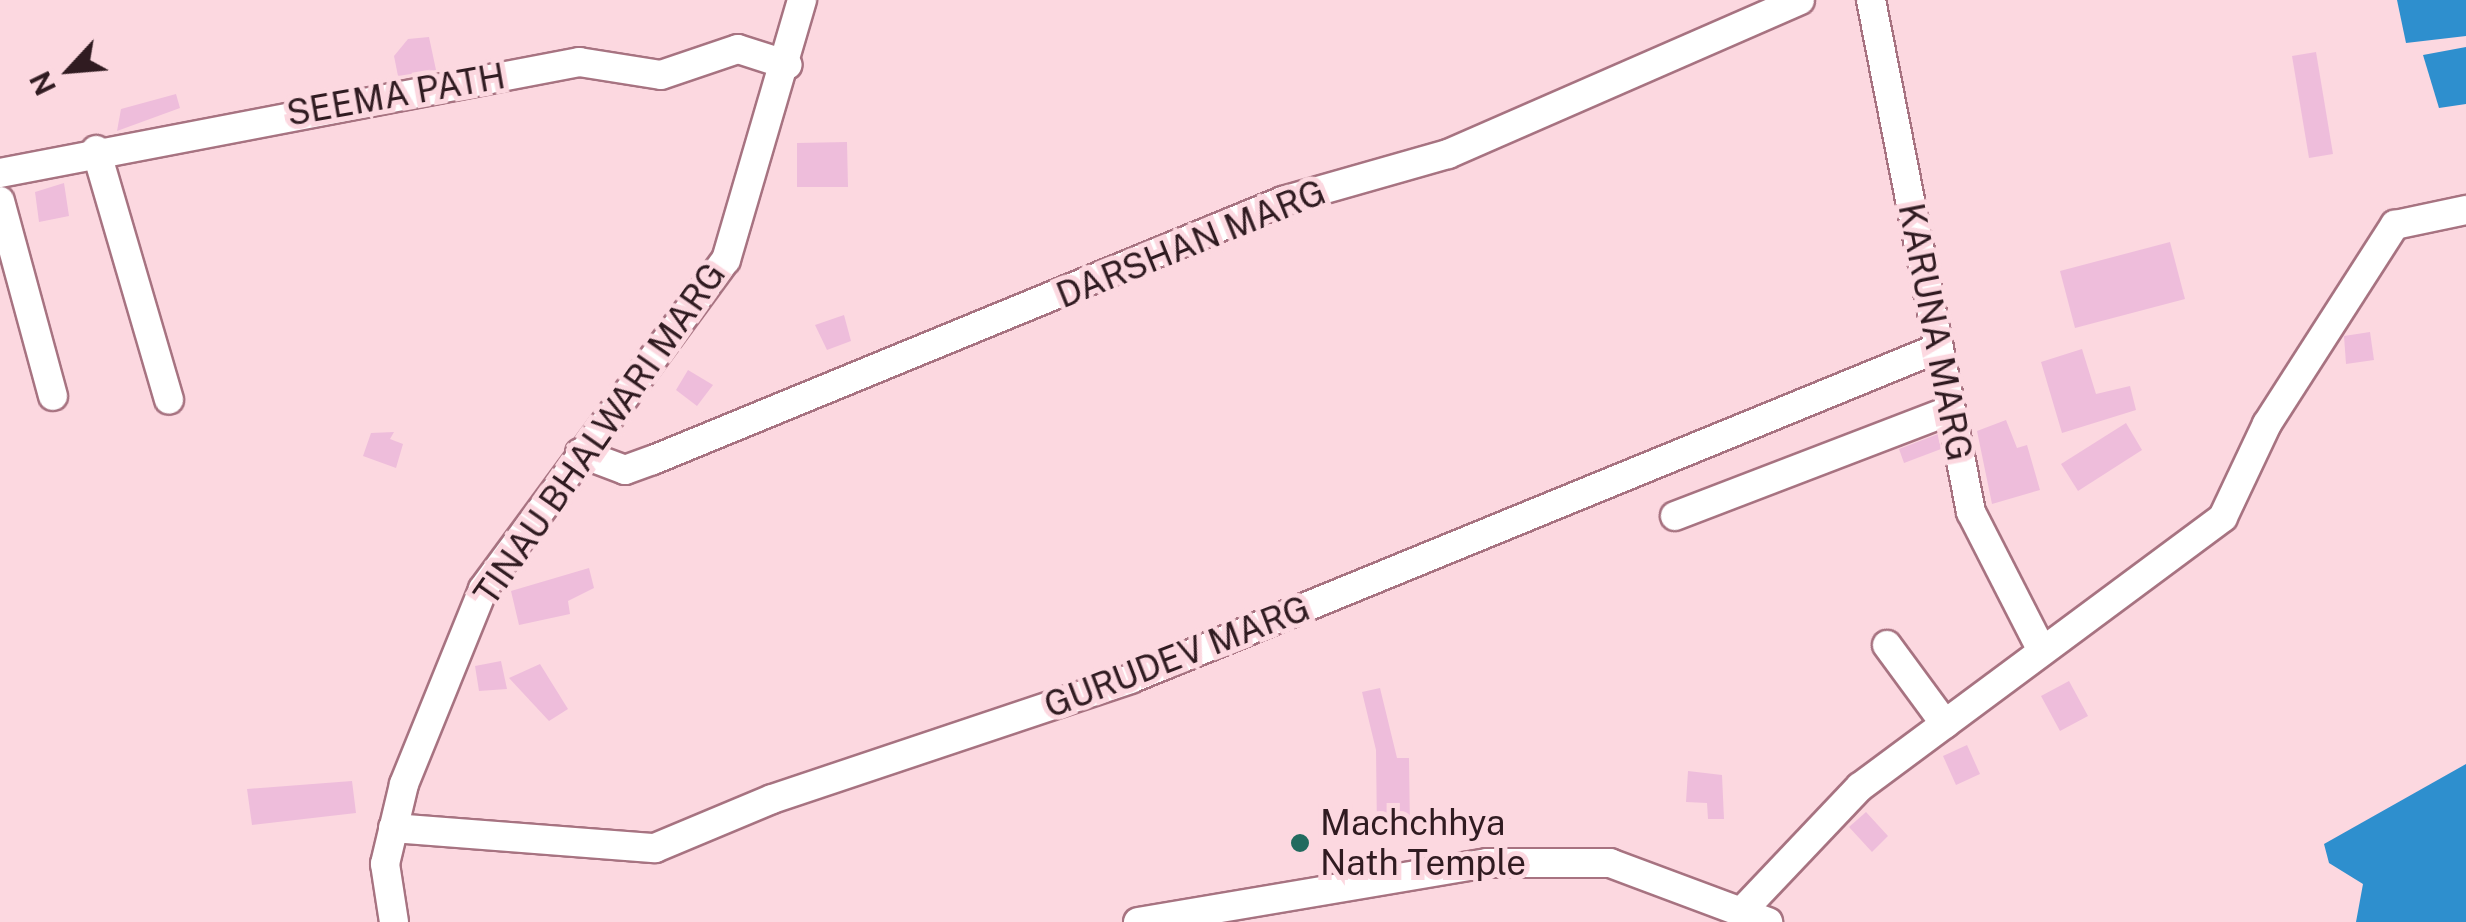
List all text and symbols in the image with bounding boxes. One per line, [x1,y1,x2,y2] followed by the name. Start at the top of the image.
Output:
[20,20,120,120] north arrow
[283,55,509,135] street label: SEEMA PATH
[23,66,62,100] text: N
[1051,171,1331,317] street label: DARSHAN MARG
[1889,200,1981,464] street label: KARUNA MARG
[466,255,734,613] street label: TINAU BHALWARI MARG
[1038,587,1316,727] street label: GURUDEV MARG
[1320,802,1526,884] place label: Machchhya Nath Temple
[1289,832,1311,854] marker: Machchhya Nath Temple

